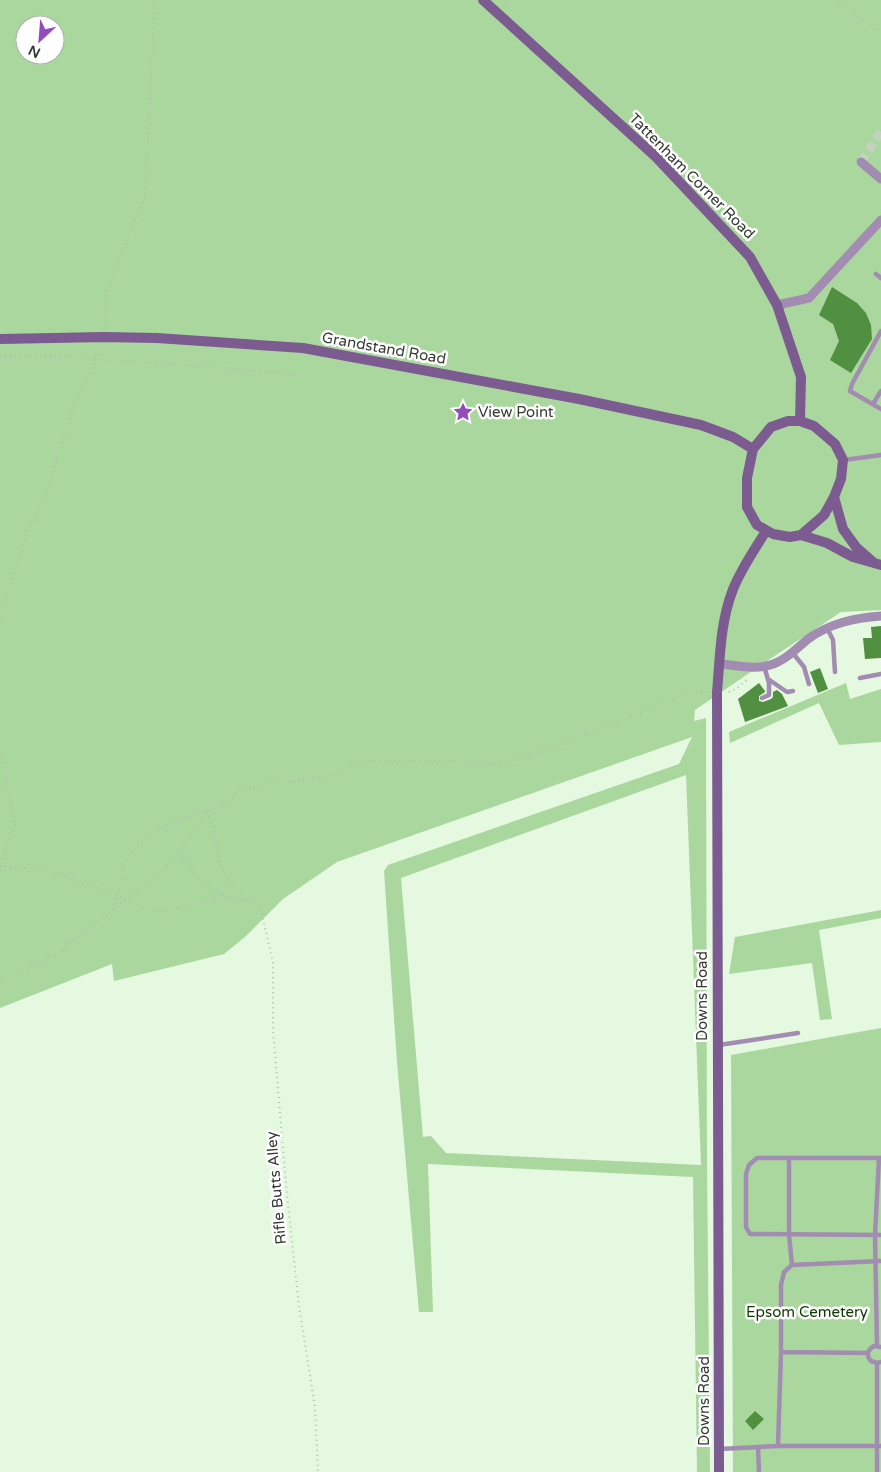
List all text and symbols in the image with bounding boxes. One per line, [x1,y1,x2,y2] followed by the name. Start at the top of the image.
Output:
[15,15,65,65] north arrow
[26,41,43,61] text: N
[625,109,759,243] street label: Tattenham Corner Road
[321,328,447,368] street label: Grandstand Road
[452,401,474,423] place icon: View Point
[478,403,554,421] place label: View Point
[693,951,711,1041] street label: Downs Road
[262,1131,290,1245] street label: Rifle Butts Alley
[746,1303,868,1321] park label: Epsom Cemetery
[695,1356,713,1446] street label: Downs Road

